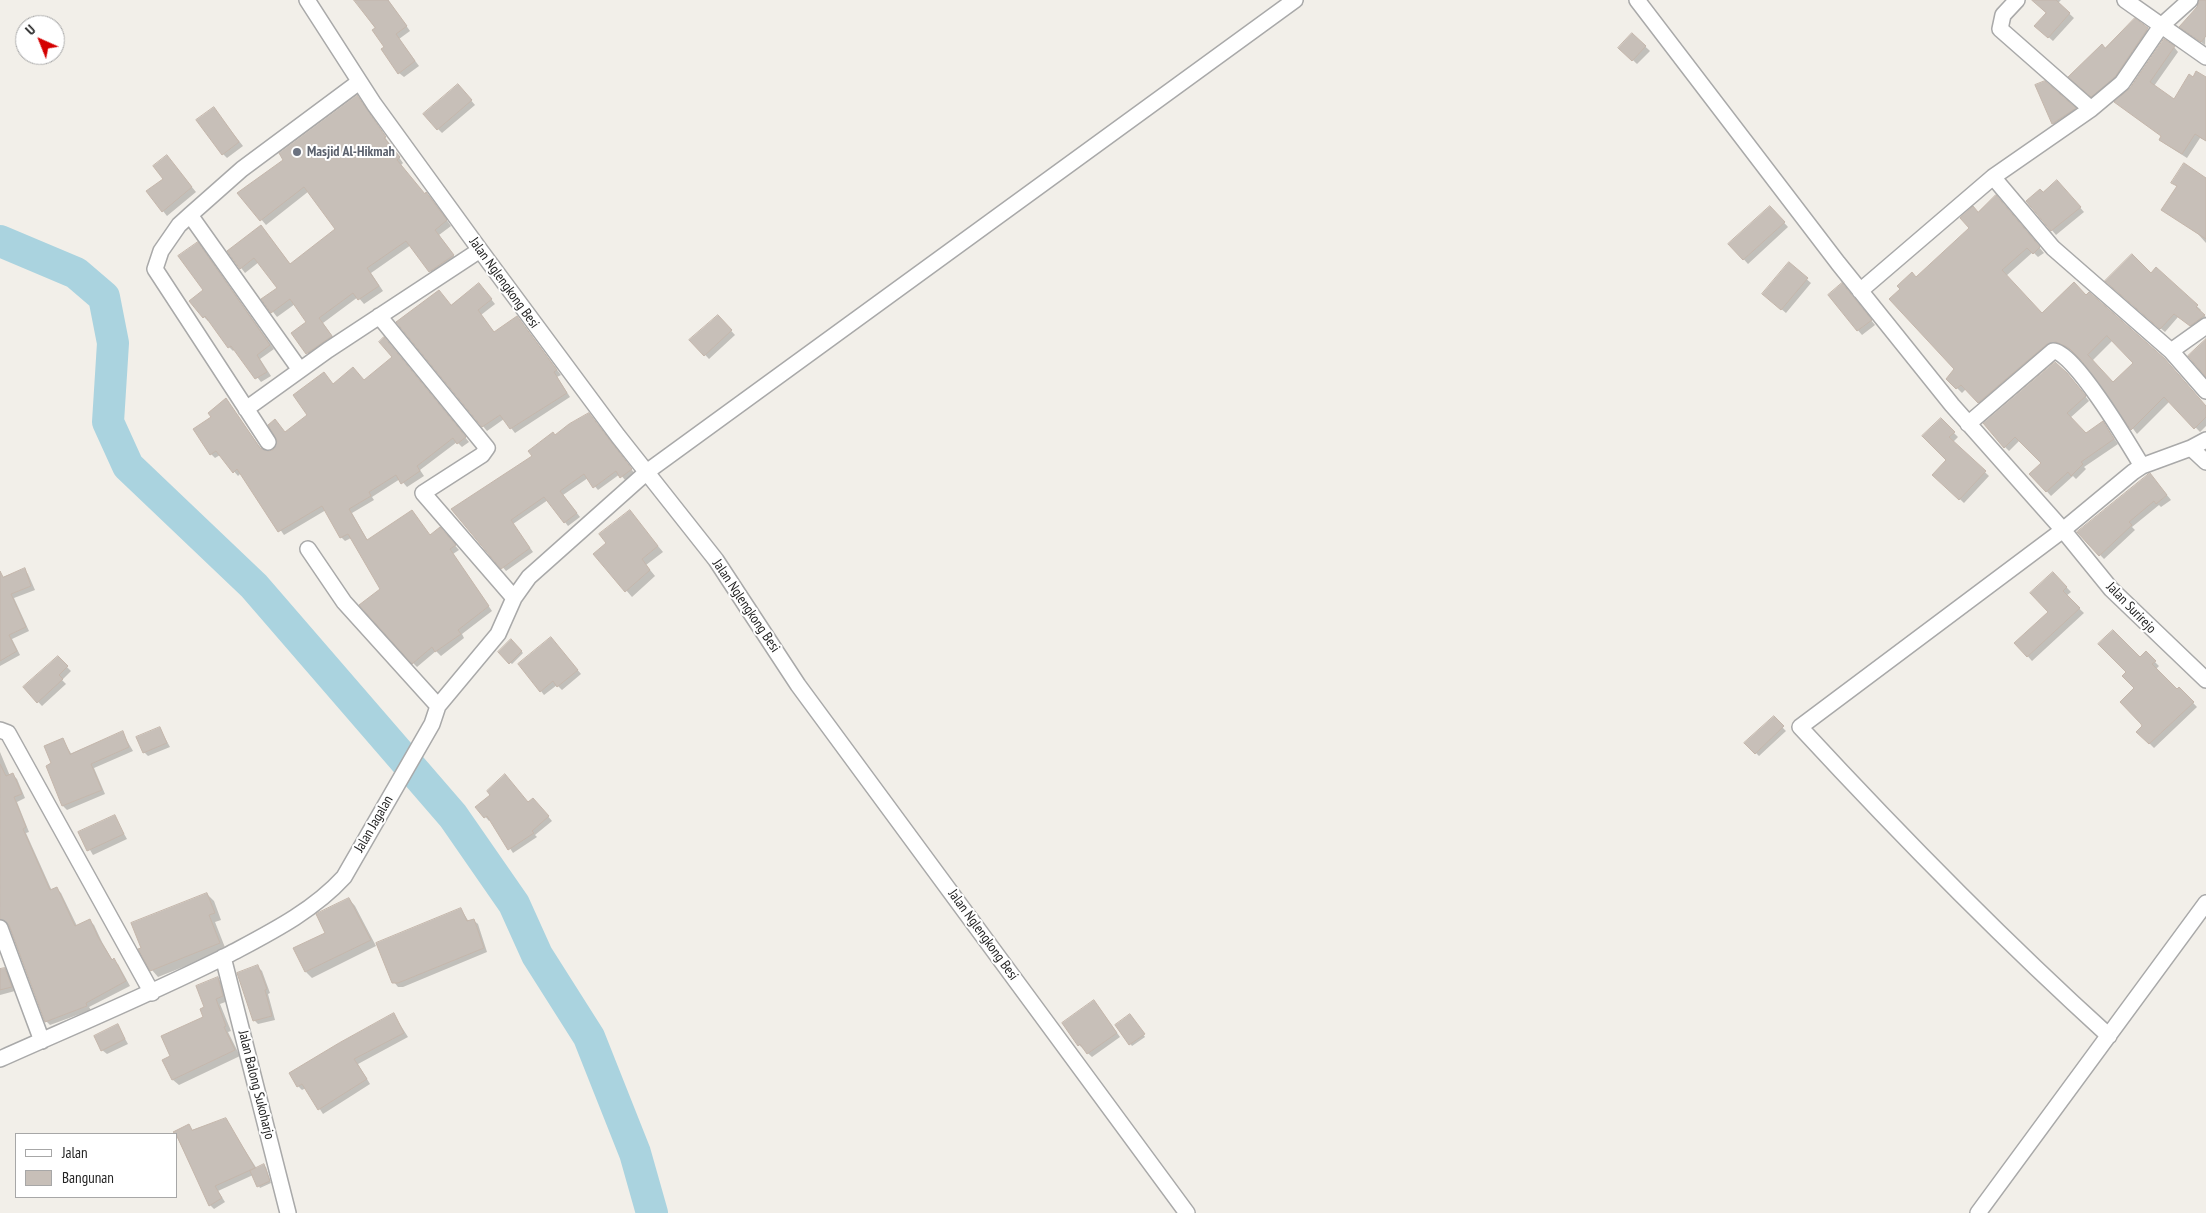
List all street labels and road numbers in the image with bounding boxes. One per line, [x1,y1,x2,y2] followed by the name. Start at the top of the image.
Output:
[465,234,543,332] street label: Jalan Nglengkong Besi
[709,556,783,656] street label: Jalan Nglengkong Besi
[2103,579,2159,637] street label: Jalan Surirejo
[351,793,397,855] street label: Jalan Jagalan
[944,886,1022,984] street label: Jalan Nglengkong Besi
[234,1029,278,1141] street label: Jalan Balong Sukoharjo

